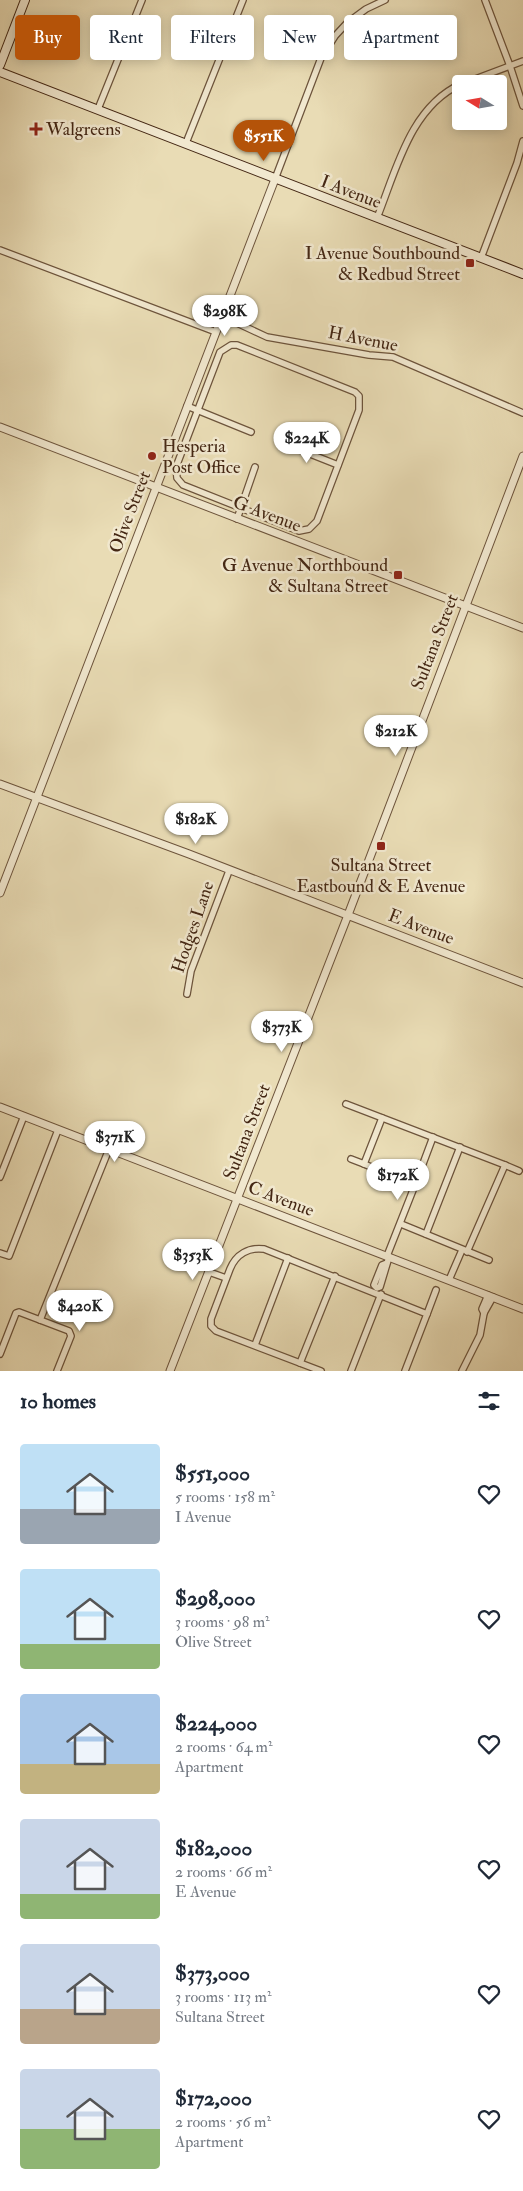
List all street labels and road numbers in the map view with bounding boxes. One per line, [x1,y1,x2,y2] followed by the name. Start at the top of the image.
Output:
[317,170,385,214] street label: I Avenue
[326,321,400,357] street label: H Avenue
[104,467,156,556] street label: Olive Street
[230,491,305,538] street label: G Avenue
[406,591,464,693] street label: Sultana Street
[167,878,220,976] street label: Hodges Lane
[385,904,458,950] street label: E Avenue
[218,1081,276,1183] street label: Sultana Street
[245,1176,318,1222] street label: C Avenue

